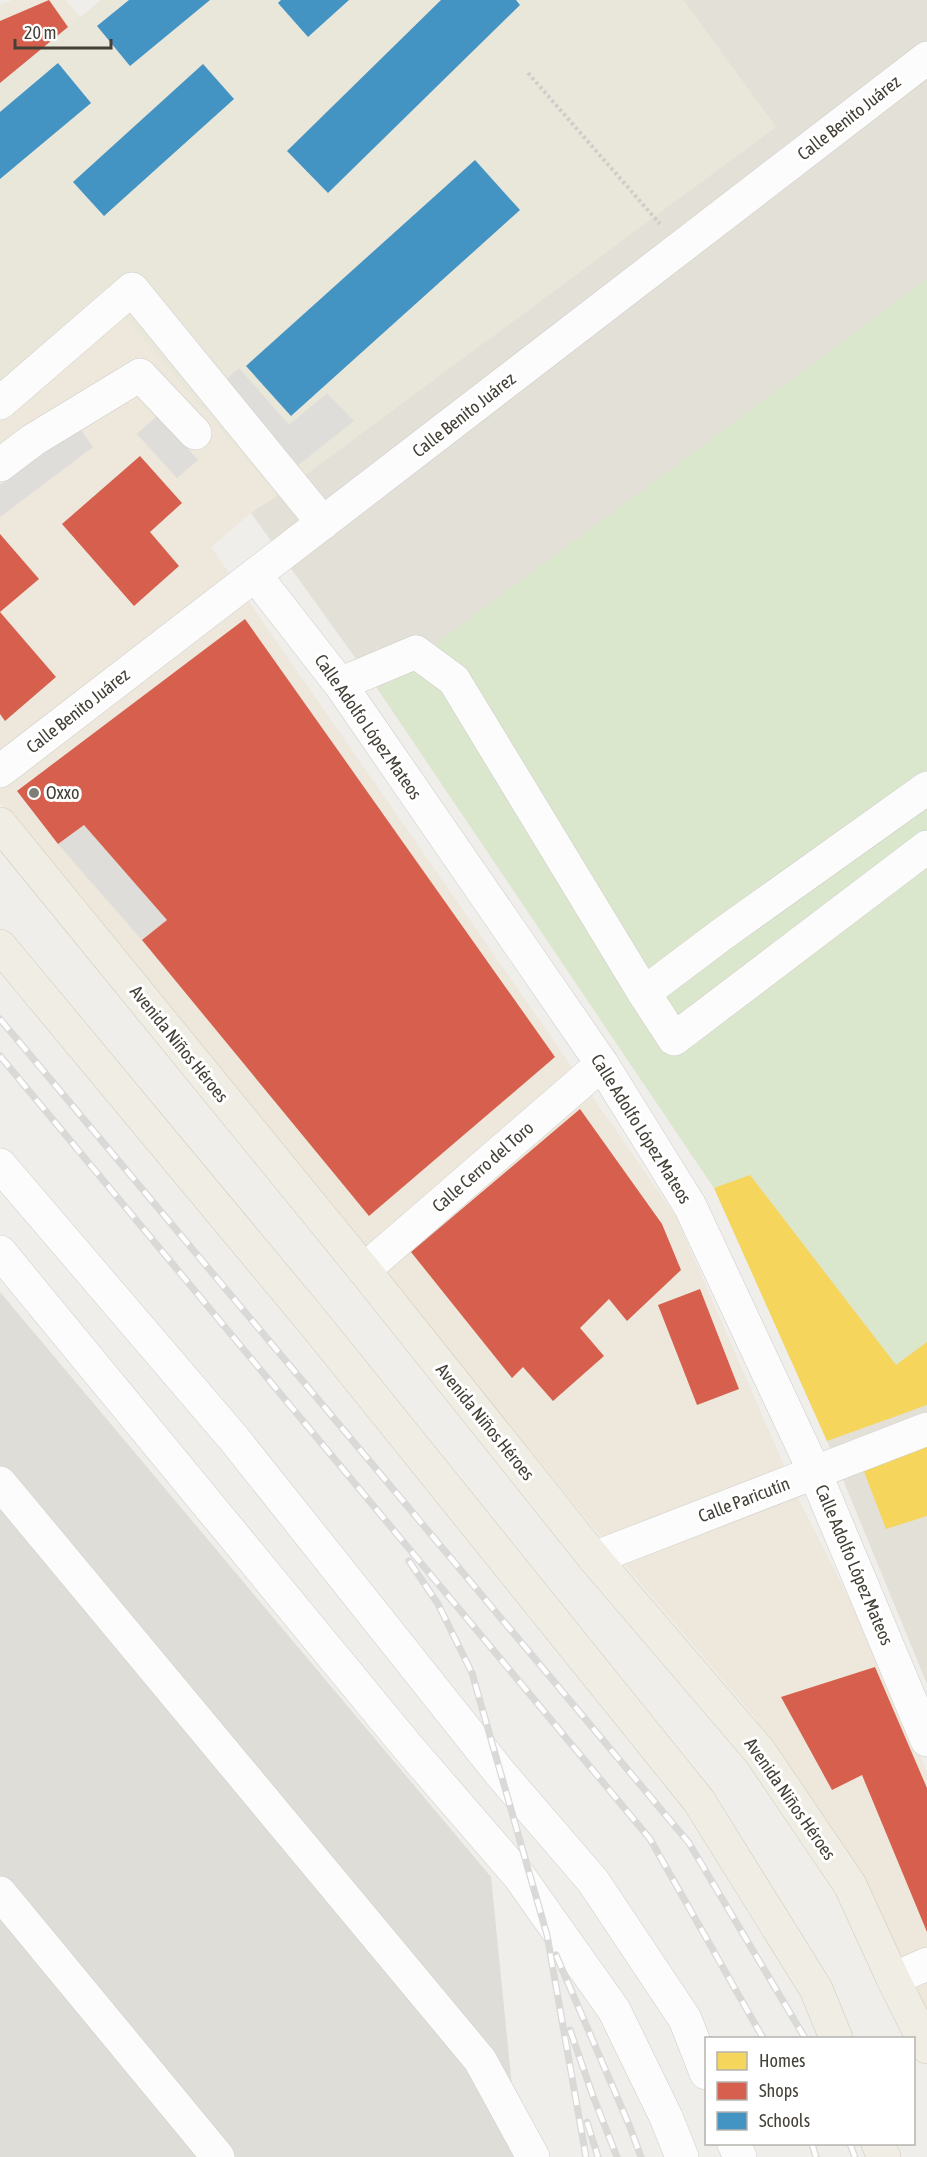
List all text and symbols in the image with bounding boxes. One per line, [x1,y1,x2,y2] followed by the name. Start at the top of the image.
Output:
[15,12,111,50] scale bar
[24,22,56,43] text: 20 m
[793,71,905,164] street label: Calle Benito Juárez
[408,368,520,461] street label: Calle Benito Juárez
[310,650,426,803] street label: Calle Adolfo López Mateos
[22,664,134,757] street label: Calle Benito Juárez
[46,782,79,803] place label: Oxxo
[27,786,41,800] marker: Oxxo
[126,981,233,1106] street label: Avenida Niños Héroes
[587,1050,696,1207] street label: Calle Adolfo López Mateos
[428,1117,538,1216] street label: Calle Cerro del Toro
[432,1359,539,1484] street label: Avenida Niños Héroes
[695,1473,792,1527] street label: Calle Paricutín
[811,1481,898,1648] street label: Calle Adolfo López Mateos
[740,1734,840,1864] street label: Avenida Niños Héroes
[705,2037,915,2145] legend
[759,2050,805,2071] text: Homes
[759,2080,799,2101] text: Shops
[759,2110,810,2131] text: Schools

